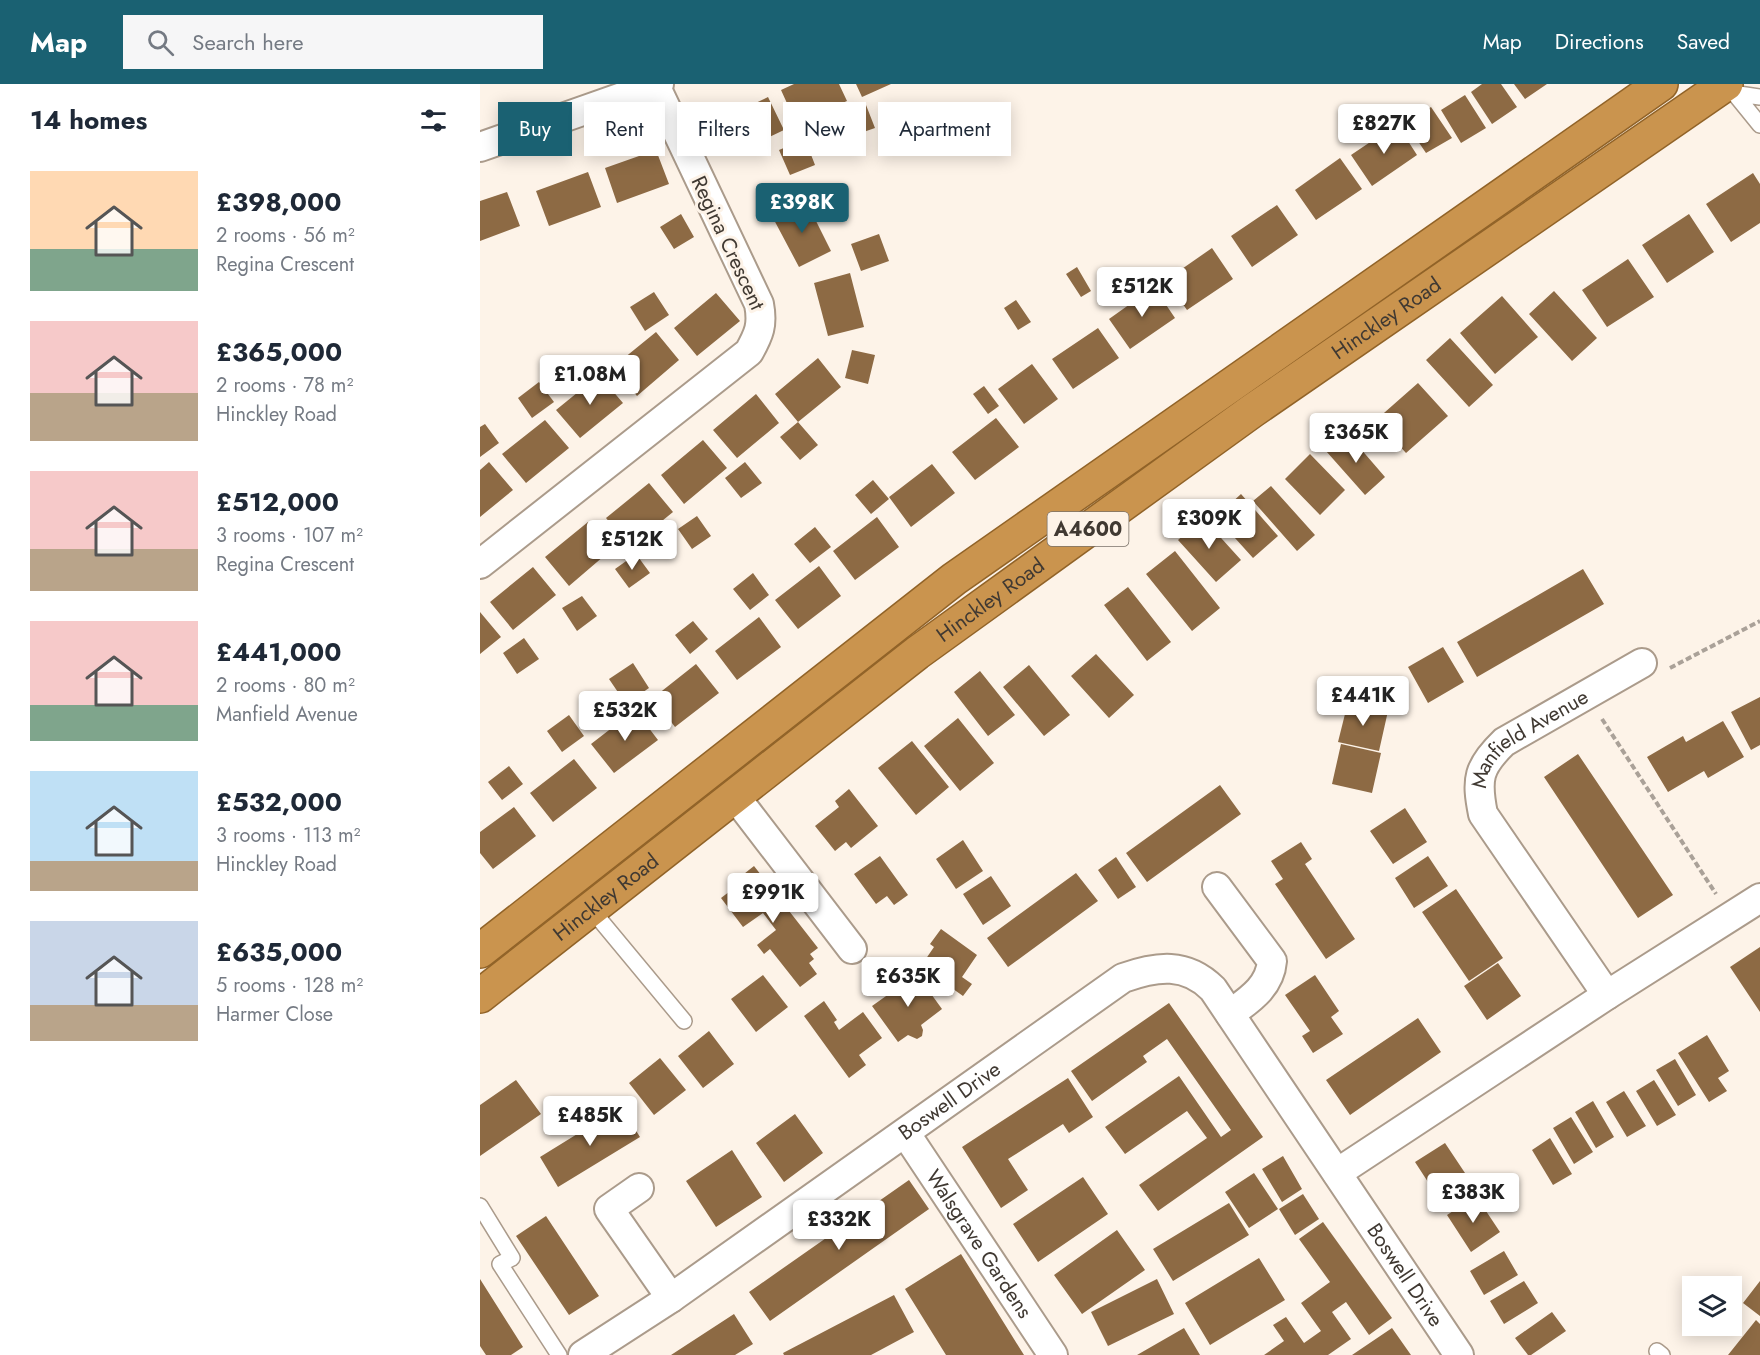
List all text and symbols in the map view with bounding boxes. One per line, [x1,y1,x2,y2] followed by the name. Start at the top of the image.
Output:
[123,15,543,69] search box
[30,22,87,63] text: Map
[144,26,177,59] icon: search
[192,26,304,58] text: Search here
[1483,27,1522,57] text: Map
[1555,27,1644,57] text: Directions
[1677,27,1730,57] text: Saved
[30,101,147,139] text: 14 homes
[498,102,572,156] chip: Buy
[584,102,665,156] chip: Rent
[677,102,771,156] chip: Filters
[783,102,866,156] chip: New
[878,102,1011,156] chip: Apartment
[417,104,450,137] icon: filters
[1342,104,1426,155] pin: £827K
[1352,109,1416,138] text: £827K
[684,171,772,315] street label: Regina Crescent
[216,183,341,221] text: £398,000
[760,183,844,234] pin: £398K
[770,188,834,217] text: £398K
[78,195,150,267] icon: home
[216,221,355,250] text: 2 rooms · 56 m²
[216,250,354,279] text: Regina Crescent
[1100,267,1184,318] pin: £512K
[1326,270,1447,367] street label: Hinckley Road
[1111,272,1173,301] text: £512K
[216,333,342,371] text: £365,000
[78,345,150,417] icon: home
[541,355,639,406] pin: £1.08M
[554,360,626,389] text: £1.08M
[216,371,353,400] text: 2 rooms · 78 m²
[216,400,337,429] text: Hinckley Road
[1314,413,1398,464] pin: £365K
[1324,418,1388,447] text: £365K
[216,483,339,521] text: £512,000
[78,495,150,567] icon: home
[1167,499,1251,550] pin: £309K
[1176,504,1242,533] text: £309K
[1048,512,1128,546] road number: A4600
[590,520,674,571] pin: £512K
[216,521,363,550] text: 3 rooms · 107 m²
[601,525,663,554] text: £512K
[216,550,354,579] text: Regina Crescent
[930,551,1051,649] street label: Hinckley Road
[216,633,341,671] text: £441,000
[78,645,150,717] icon: home
[216,671,355,700] text: 2 rooms · 80 m²
[1321,676,1405,727] pin: £441K
[1331,681,1395,710] text: £441K
[1464,682,1594,790] street label: Manfield Avenue
[583,691,667,742] pin: £532K
[593,696,657,725] text: £532K
[216,700,358,729] text: Manfield Avenue
[216,783,342,821] text: £532,000
[78,795,150,867] icon: home
[216,821,360,850] text: 3 rooms · 113 m²
[547,846,665,948] street label: Hinckley Road
[216,850,337,879] text: Hinckley Road
[731,873,815,924] pin: £991K
[741,878,805,907] text: £991K
[216,933,342,971] text: £635,000
[78,945,150,1017] icon: home
[866,957,950,1008] pin: £635K
[876,962,940,991] text: £635K
[216,971,363,1000] text: 5 rooms · 128 m²
[216,1000,333,1029] text: Harmer Close
[892,1054,1007,1148] street label: Boswell Drive
[548,1096,632,1147] pin: £485K
[557,1101,623,1130] text: £485K
[919,1163,1040,1324] street label: Walsgrave Gardens
[1431,1173,1515,1224] pin: £383K
[1441,1178,1505,1207] text: £383K
[797,1200,881,1251] pin: £332K
[807,1205,871,1234] text: £332K
[1360,1217,1451,1333] street label: Boswell Drive
[1682,1276,1742,1336] map controls
[1682,1276,1742,1336] button: layers

